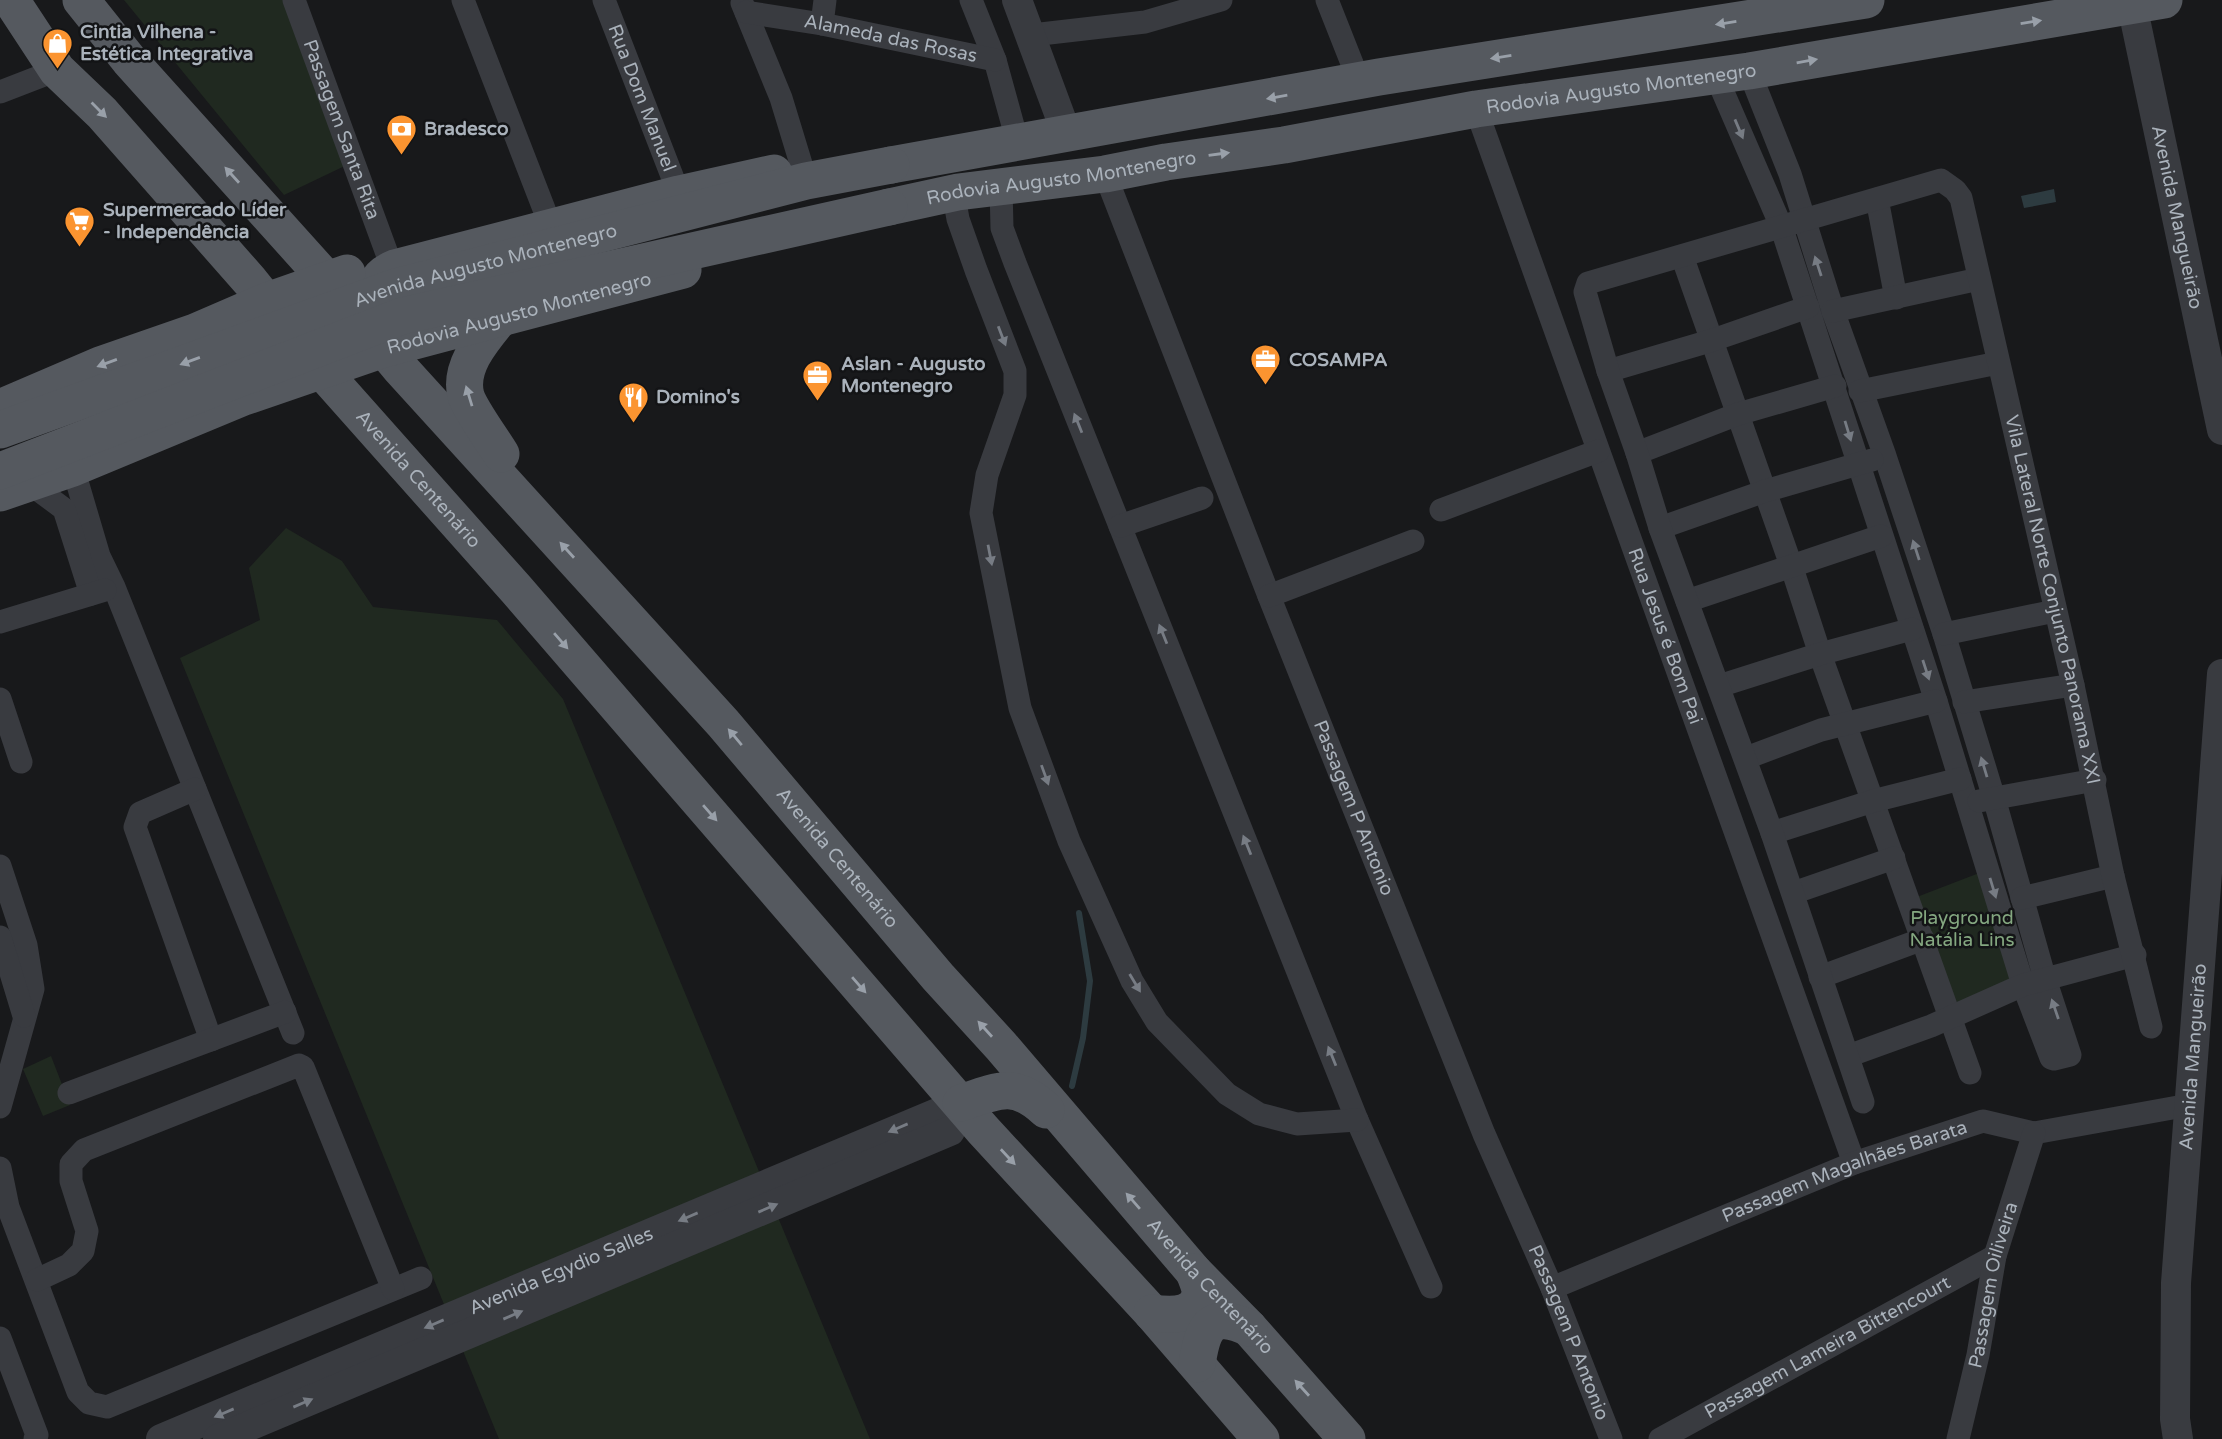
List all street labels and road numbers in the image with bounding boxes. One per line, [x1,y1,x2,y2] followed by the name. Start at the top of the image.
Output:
[802,10,979,67] street label: Alameda das Rosas
[603,21,680,175] street label: Rua Dom Manuel
[298,37,385,223] street label: Passagem Santa Rita
[1485,59,1758,118] street label: Rodovia Augusto Montenegro
[2147,123,2207,311] street label: Avenida Mangueirão
[924,147,1198,210] street label: Rodovia Augusto Montenegro
[351,219,619,312] street label: Avenida Augusto Montenegro
[384,268,654,359] street label: Rodovia Augusto Montenegro
[351,406,485,553] street label: Avenida Centenário
[2000,413,2105,786] street label: Vila Lateral Norte Conjunto Panorama XXI
[1623,545,1707,727] street label: Rua Jesus é Bom Pai
[1309,717,1399,899] street label: Passagem P Antonio
[772,783,903,933] street label: Avenida Centenário
[2175,963,2211,1151] street label: Avenida Mangueirão
[1719,1116,1970,1227] street label: Passagem Magalhães Barata
[1964,1199,2022,1371] street label: Passagem Oiliveira
[1142,1214,1278,1359] street label: Avenida Centenário
[466,1223,656,1319] street label: Avenida Egydio Salles
[1523,1242,1614,1423] street label: Passagem P Antonio
[1701,1271,1954,1423] street label: Passagem Lameira Bittencourt

